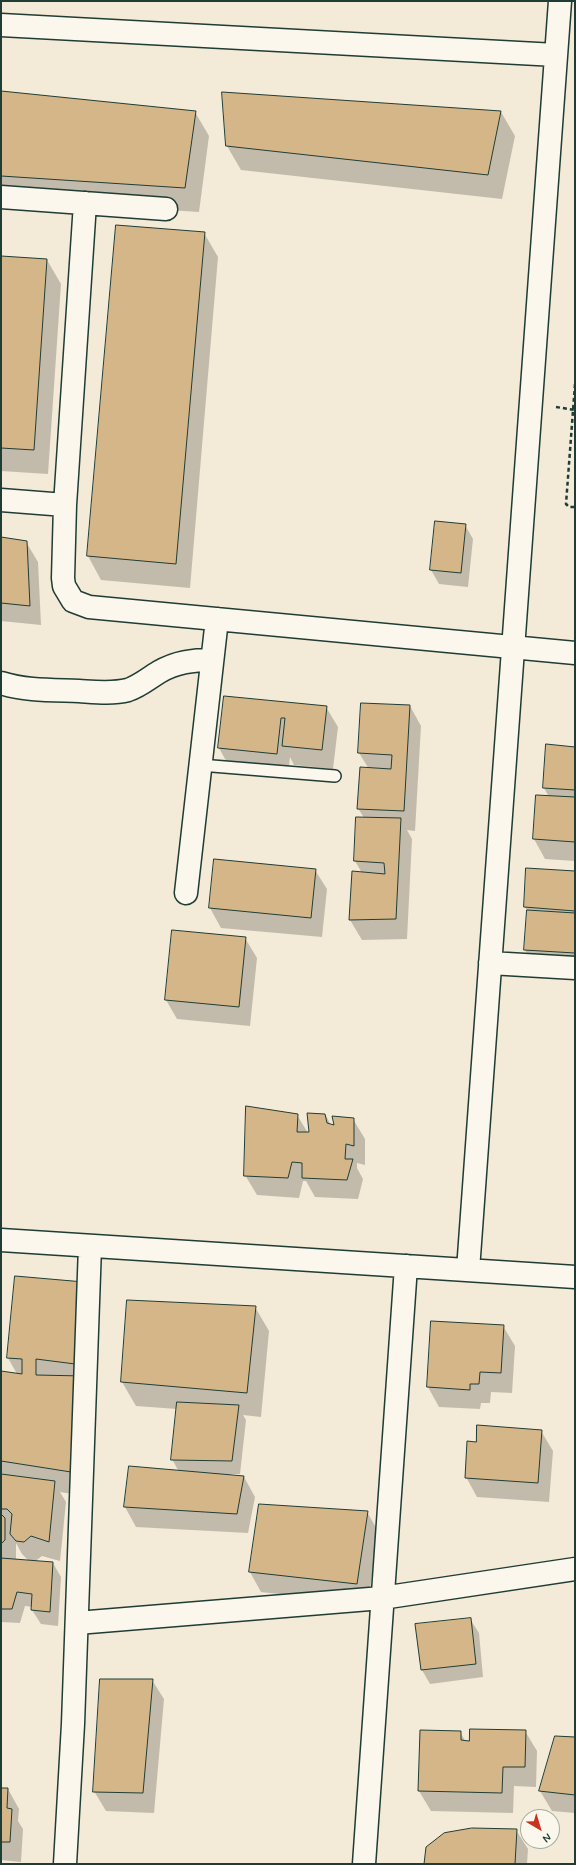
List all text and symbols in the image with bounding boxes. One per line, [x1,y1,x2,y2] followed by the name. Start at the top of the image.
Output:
[520,1809,560,1849] north arrow
[540,1830,554,1845] text: N

